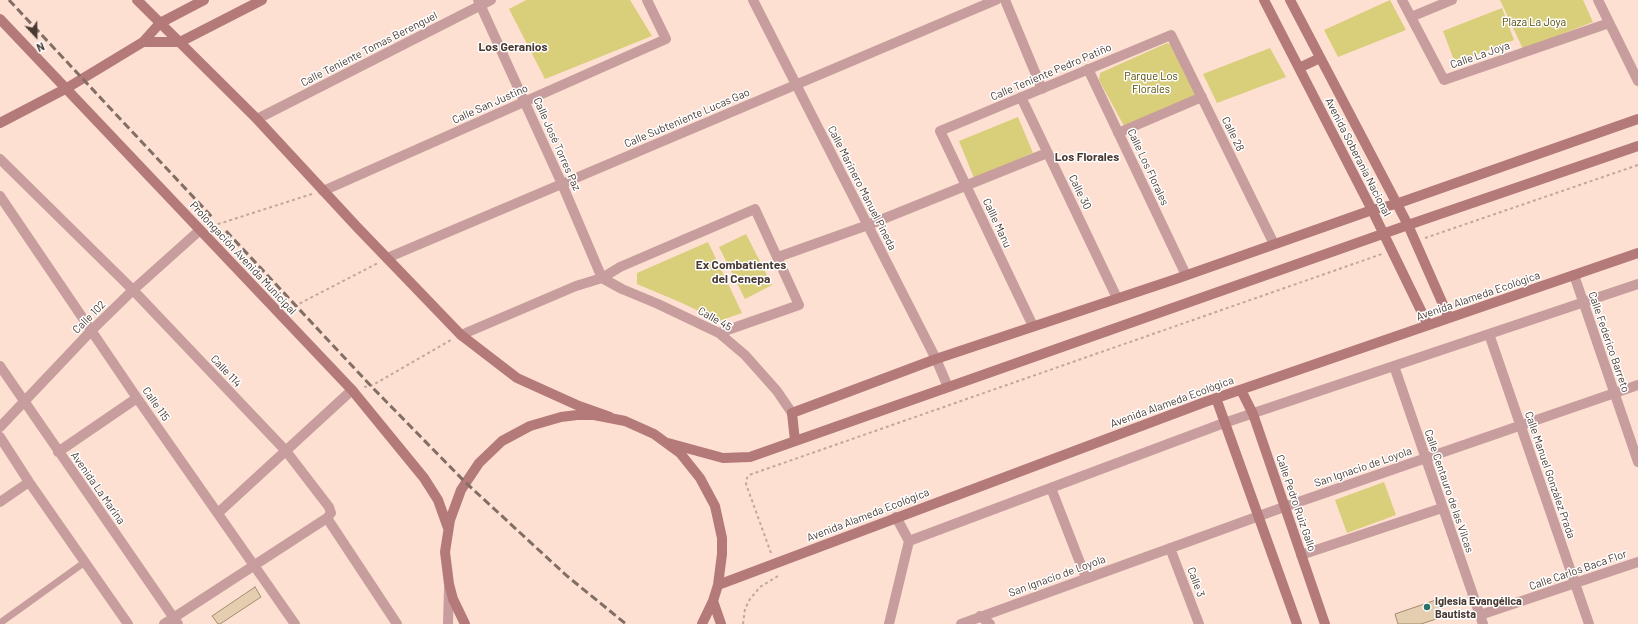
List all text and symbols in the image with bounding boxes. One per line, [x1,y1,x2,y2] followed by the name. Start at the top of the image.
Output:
[299,9,439,89] street label: Calle Teniente Tomas Berenguel
[1502,15,1566,29] park label: Plaza La Joya
[16,16,56,56] north arrow
[1448,39,1512,71] street label: Calle La Joya
[35,40,47,55] text: N
[478,40,548,54] district label: Los Geranios
[988,40,1114,104] street label: Calle Teniente Pedro Patiño
[1124,69,1178,95] park label: Parque Los Florales
[450,81,530,127] street label: Calle San Justino
[622,86,752,150] street label: Calle Subteniente Lucas Gao
[530,95,584,193] street label: Calle José Torres Paz
[1322,95,1394,219] street label: Avenida Soberanía Nacional
[1219,114,1247,154] street label: Calle 28
[825,123,899,253] street label: Calle Marinero Manuel Pineda
[1124,127,1172,207] street label: Calle Los Florales
[1055,150,1119,164] district label: Los Florales
[1066,172,1094,212] street label: Calle 30
[980,196,1014,250] street label: Callle Manu
[187,199,299,317] street label: Prolongación Avenida Municipal
[696,258,786,286] district label: Ex Combatientes del Cenepa
[1414,269,1542,323] street label: Avenida Alameda Ecológica
[1586,290,1632,394] street label: Calle Federico Barreto
[70,298,108,336] street label: Calle 102
[696,304,734,334] street label: Calle 45
[208,352,244,390] street label: Calle 114
[1109,374,1235,430] street label: Avenida Alameda Ecológica
[139,384,173,424] street label: Calle 115
[1522,410,1578,540] street label: Calle Manuel González Prada
[1422,428,1476,554] street label: Calle Centauro de las Vilcas
[1312,444,1414,490] street label: San Ignacio de Loyola
[68,449,128,527] street label: Avenida La Marina
[1273,453,1319,553] street label: Calle Pedro Ruiz Gallo
[805,486,931,544] street label: Avenida Alameda Ecológica
[1527,547,1629,593] street label: Calle Carlos Baca Flor
[1007,552,1107,600] street label: San Ignacio de Loyola
[1184,565,1208,599] street label: Calle 3
[1435,594,1522,620] place label: Iglesia Evangélica Bautista
[1422,602,1432,612] marker: Iglesia Evangélica Bautista

